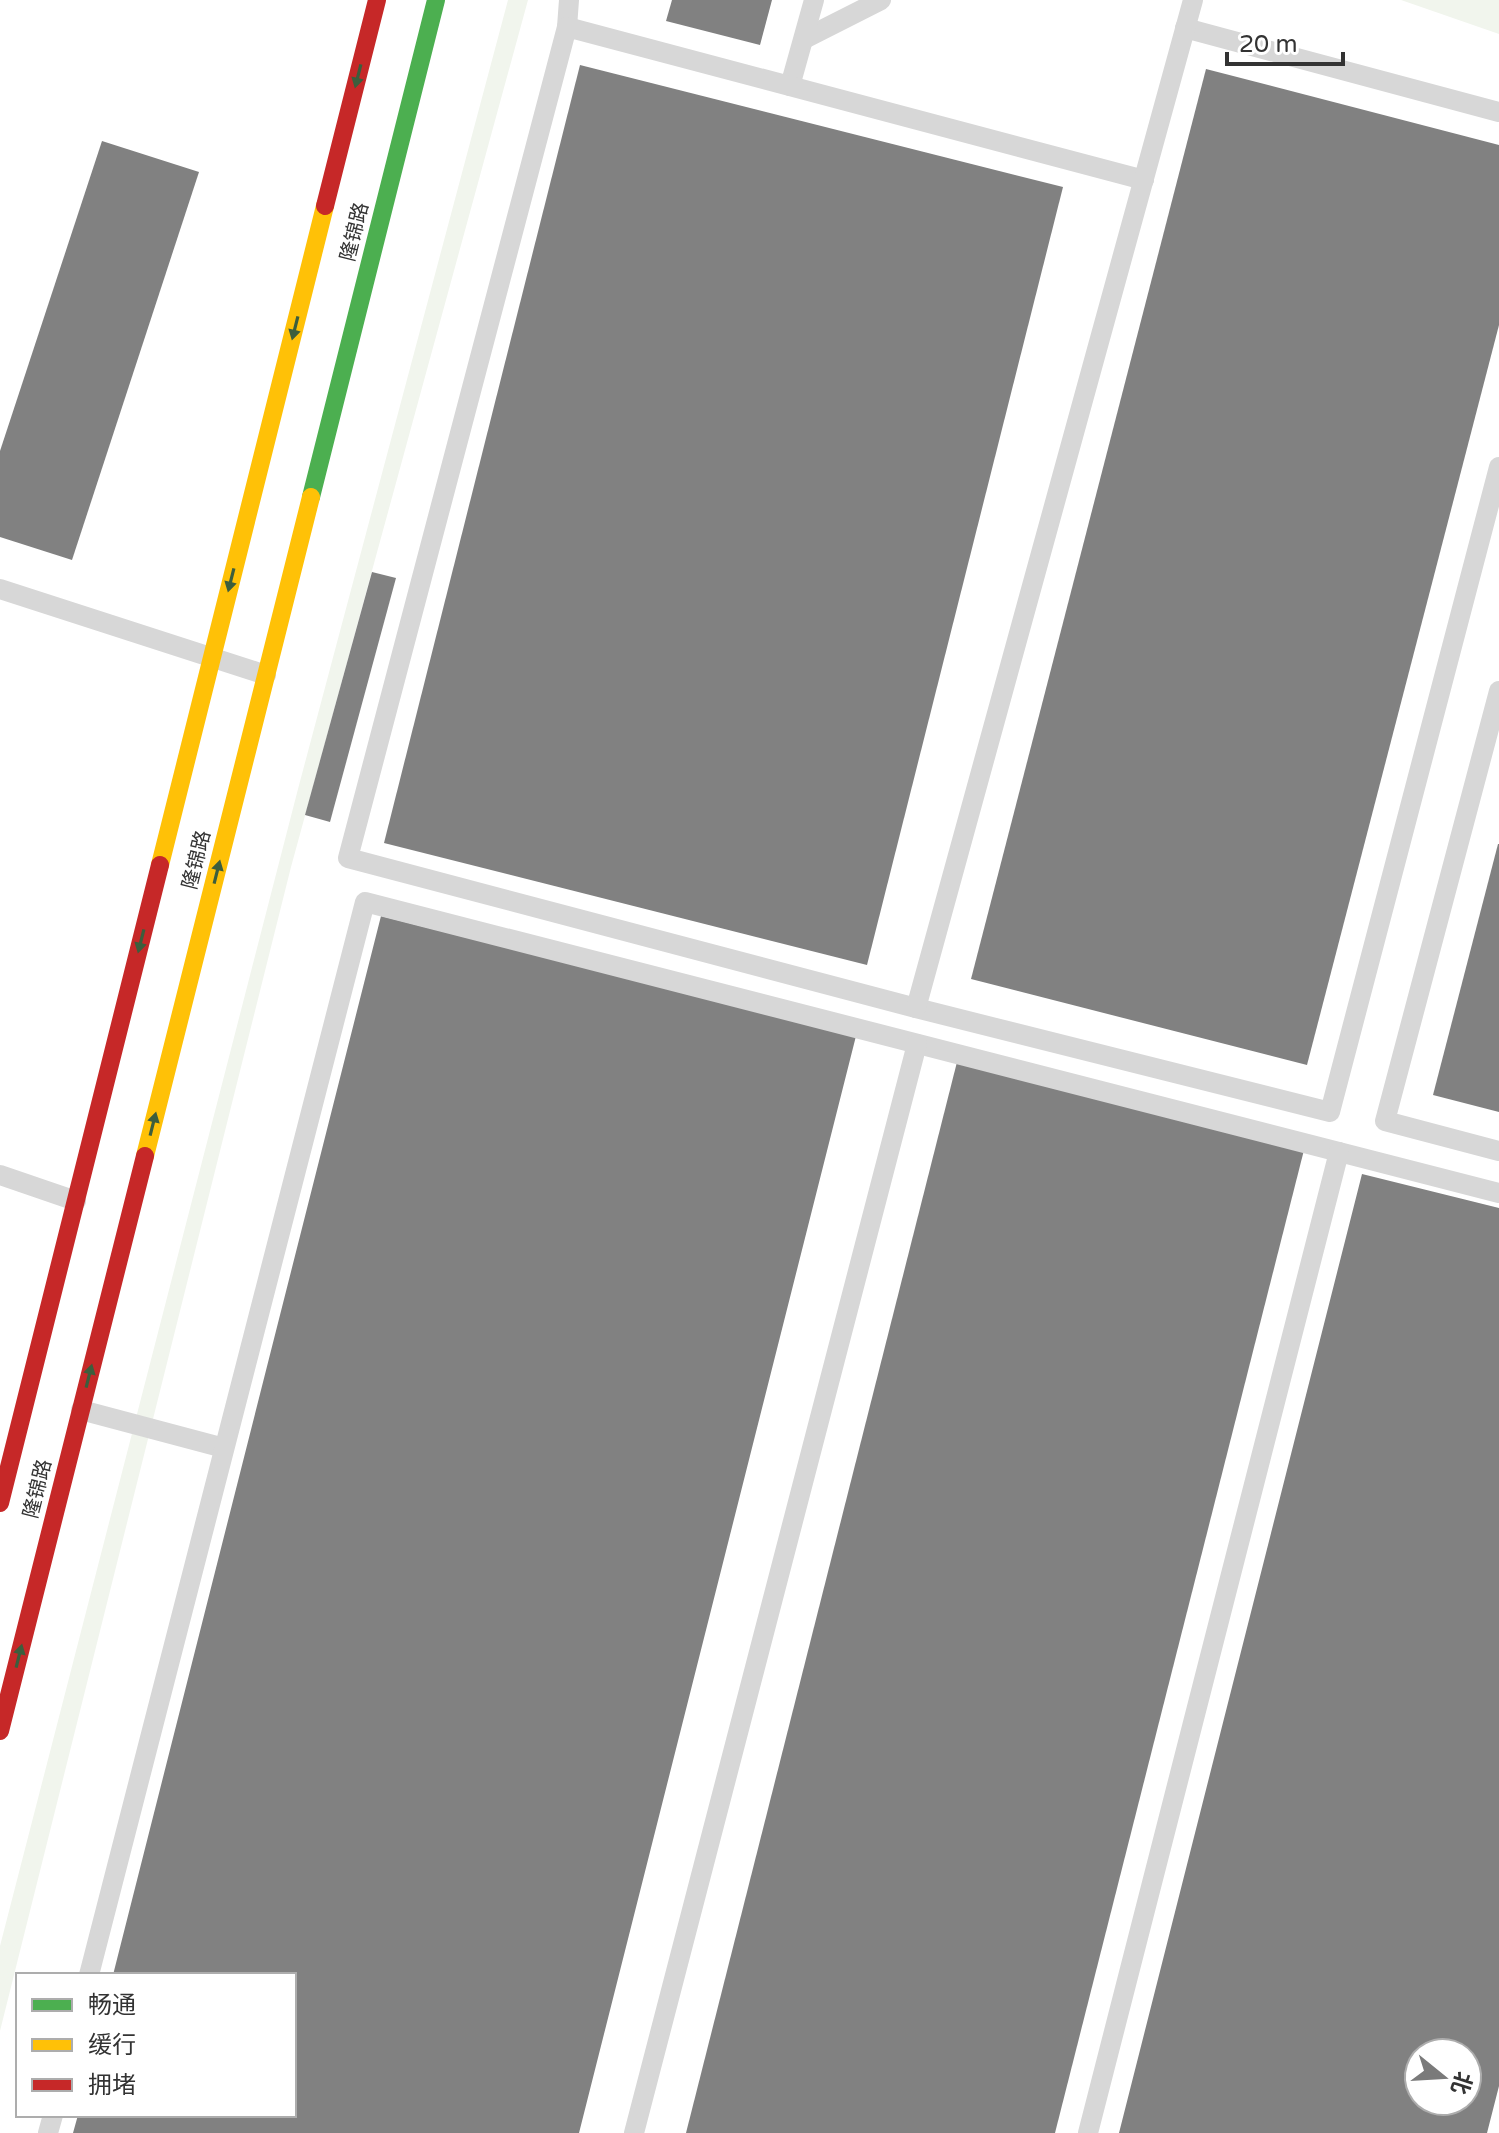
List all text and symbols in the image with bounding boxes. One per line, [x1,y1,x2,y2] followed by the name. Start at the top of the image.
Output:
[1227,16,1343,66] scale bar
[1239,30,1297,59] text: 20 m
[351,63,363,88] one-way arrow
[336,200,374,264] street label: 隆锦路
[288,315,300,340] one-way arrow
[225,568,237,593] one-way arrow
[178,828,216,892] street label: 隆锦路
[211,860,223,885] one-way arrow
[134,928,147,953] one-way arrow
[147,1112,160,1137] one-way arrow
[84,1364,96,1389] one-way arrow
[19,1457,57,1521] street label: 隆锦路
[13,1643,26,1668] one-way arrow
[16,1973,296,2117] legend
[88,1991,136,2020] text: 畅通
[88,2031,136,2060] text: 缓行
[1403,2037,1483,2117] north arrow
[1445,2068,1477,2097] text: 北
[88,2071,136,2100] text: 拥堵

